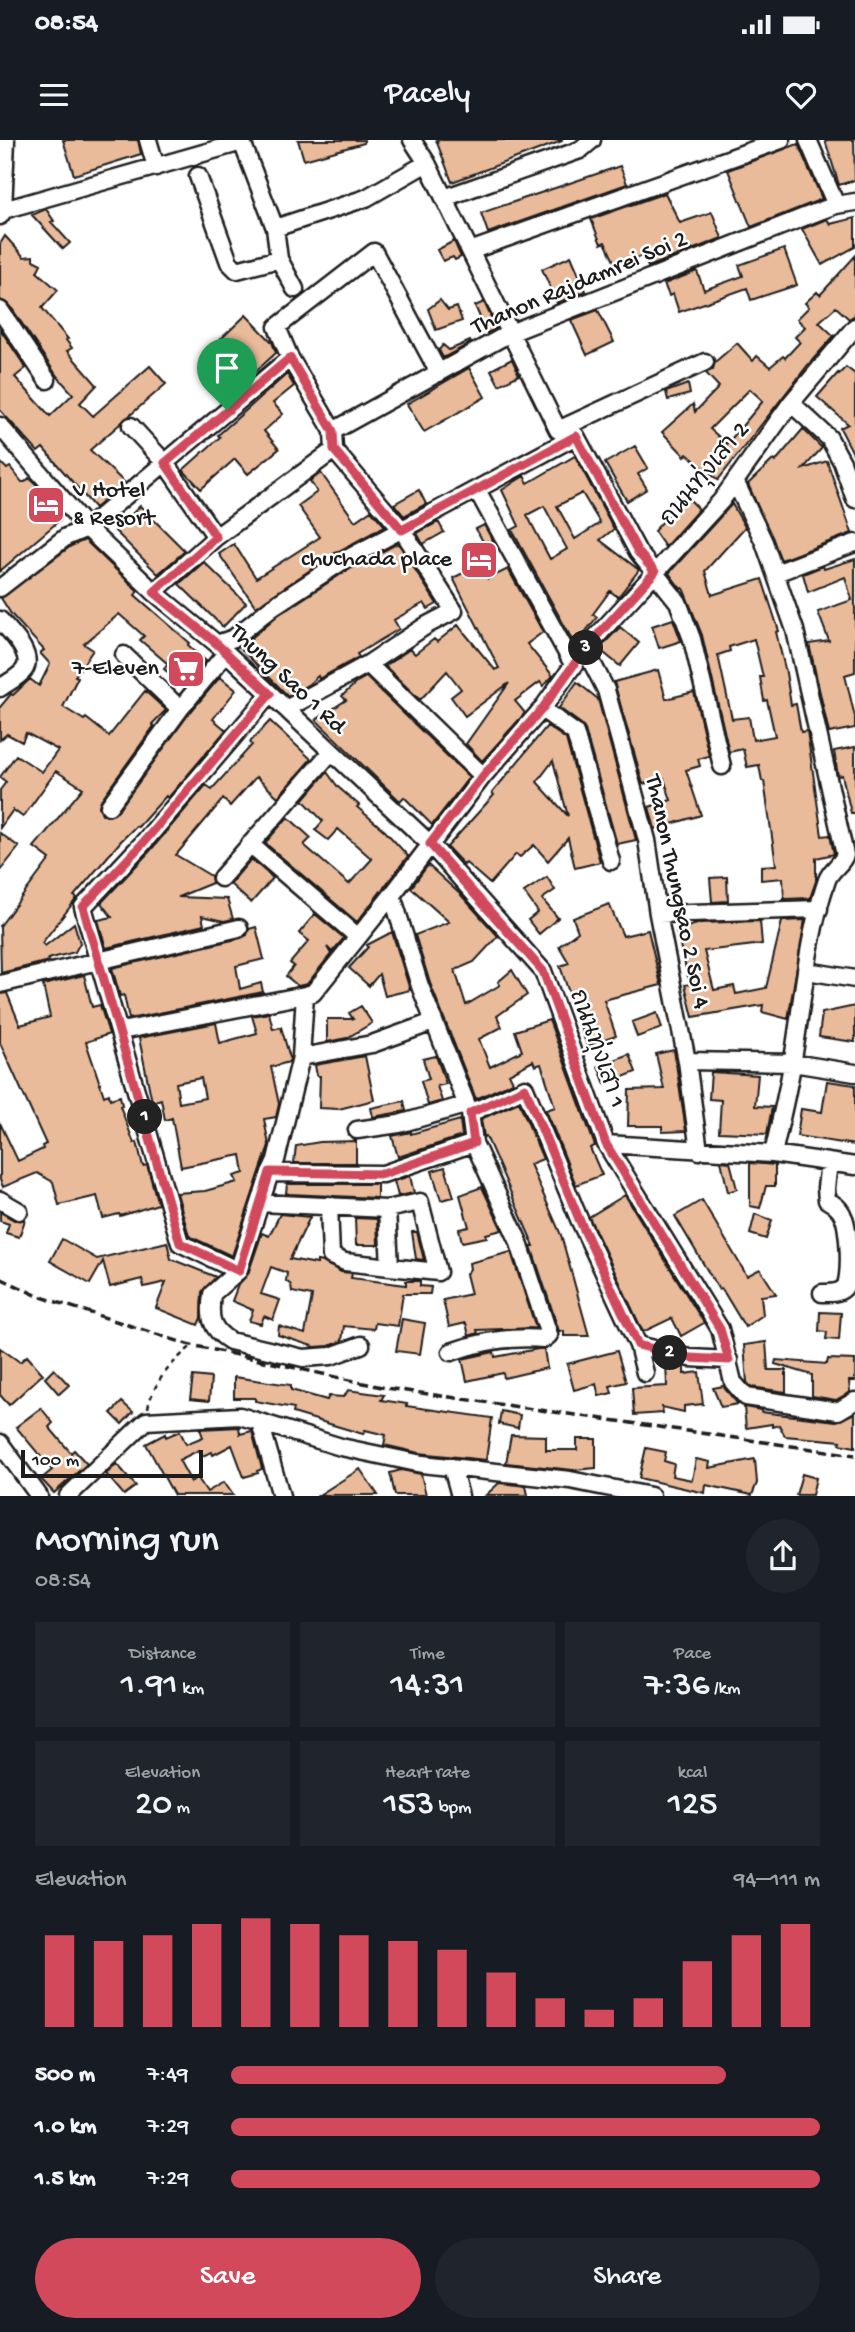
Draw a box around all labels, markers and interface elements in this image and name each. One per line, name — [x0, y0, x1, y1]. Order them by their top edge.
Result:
text: 08:54 — [35, 9, 98, 40]
icon: menu — [35, 76, 73, 114]
text: Pacely — [385, 76, 470, 114]
icon: heart — [782, 76, 820, 114]
street label: Thanon Rajdamrei Soi 2 — [466, 225, 693, 343]
pin — [197, 338, 257, 410]
icon: arrive — [208, 349, 246, 387]
street label: ถนนทุ่งเสา 2 — [652, 414, 757, 533]
place label: V Hotel & Resort — [72, 477, 156, 534]
hotel icon: V Hotel & Resort — [25, 484, 67, 526]
hotel icon: chuchada place — [458, 539, 500, 581]
place label: chuchada place — [301, 546, 453, 575]
street label: Thung Sao 1 Rd — [221, 617, 353, 743]
pin: 3 — [568, 630, 604, 666]
text: 3 — [581, 636, 590, 659]
supermarket icon: 7-Eleven — [165, 648, 207, 690]
place label: 7-Eleven — [71, 655, 160, 684]
street label: Thanon Thungsao 2 Soi 4 — [637, 770, 715, 1012]
street label: ถนนทุ่งเสา 1 — [561, 985, 635, 1112]
pin: 1 — [128, 1100, 162, 1135]
text: 1 — [141, 1105, 148, 1128]
pin: 2 — [652, 1336, 688, 1370]
text: 2 — [665, 1341, 674, 1364]
scale bar — [21, 1447, 203, 1478]
text: 100 m — [32, 1450, 79, 1473]
button: share — [746, 1519, 820, 1593]
text: Morning run — [35, 1520, 219, 1564]
text: 08:54 — [35, 1568, 91, 1595]
text: Distance — [129, 1643, 196, 1666]
text: Time — [410, 1643, 445, 1666]
text: Pace — [674, 1643, 711, 1666]
text: 1.91 — [121, 1666, 178, 1707]
text: 14:31 — [391, 1666, 464, 1707]
text: 7:36 — [644, 1666, 710, 1707]
text: km — [178, 1678, 204, 1701]
text: /km — [710, 1678, 741, 1701]
text: Elevation — [125, 1762, 200, 1785]
text: Heart rate — [385, 1762, 470, 1785]
text: kcal — [678, 1762, 707, 1785]
text: 20 — [135, 1785, 172, 1826]
text: 153 — [383, 1785, 434, 1826]
text: 125 — [668, 1785, 717, 1826]
text: m — [172, 1797, 190, 1820]
text: bpm — [434, 1797, 472, 1820]
text: Elevation — [35, 1867, 126, 1894]
text: 94–111 m — [734, 1867, 820, 1894]
text: 500 m — [35, 2062, 95, 2089]
text: 7:49 — [147, 2062, 189, 2089]
text: 1.0 km — [35, 2114, 97, 2141]
text: 7:29 — [147, 2114, 189, 2141]
text: 1.5 km — [35, 2166, 96, 2193]
text: 7:29 — [147, 2166, 189, 2193]
button: Save — [35, 2238, 421, 2318]
button: Share — [435, 2238, 820, 2318]

